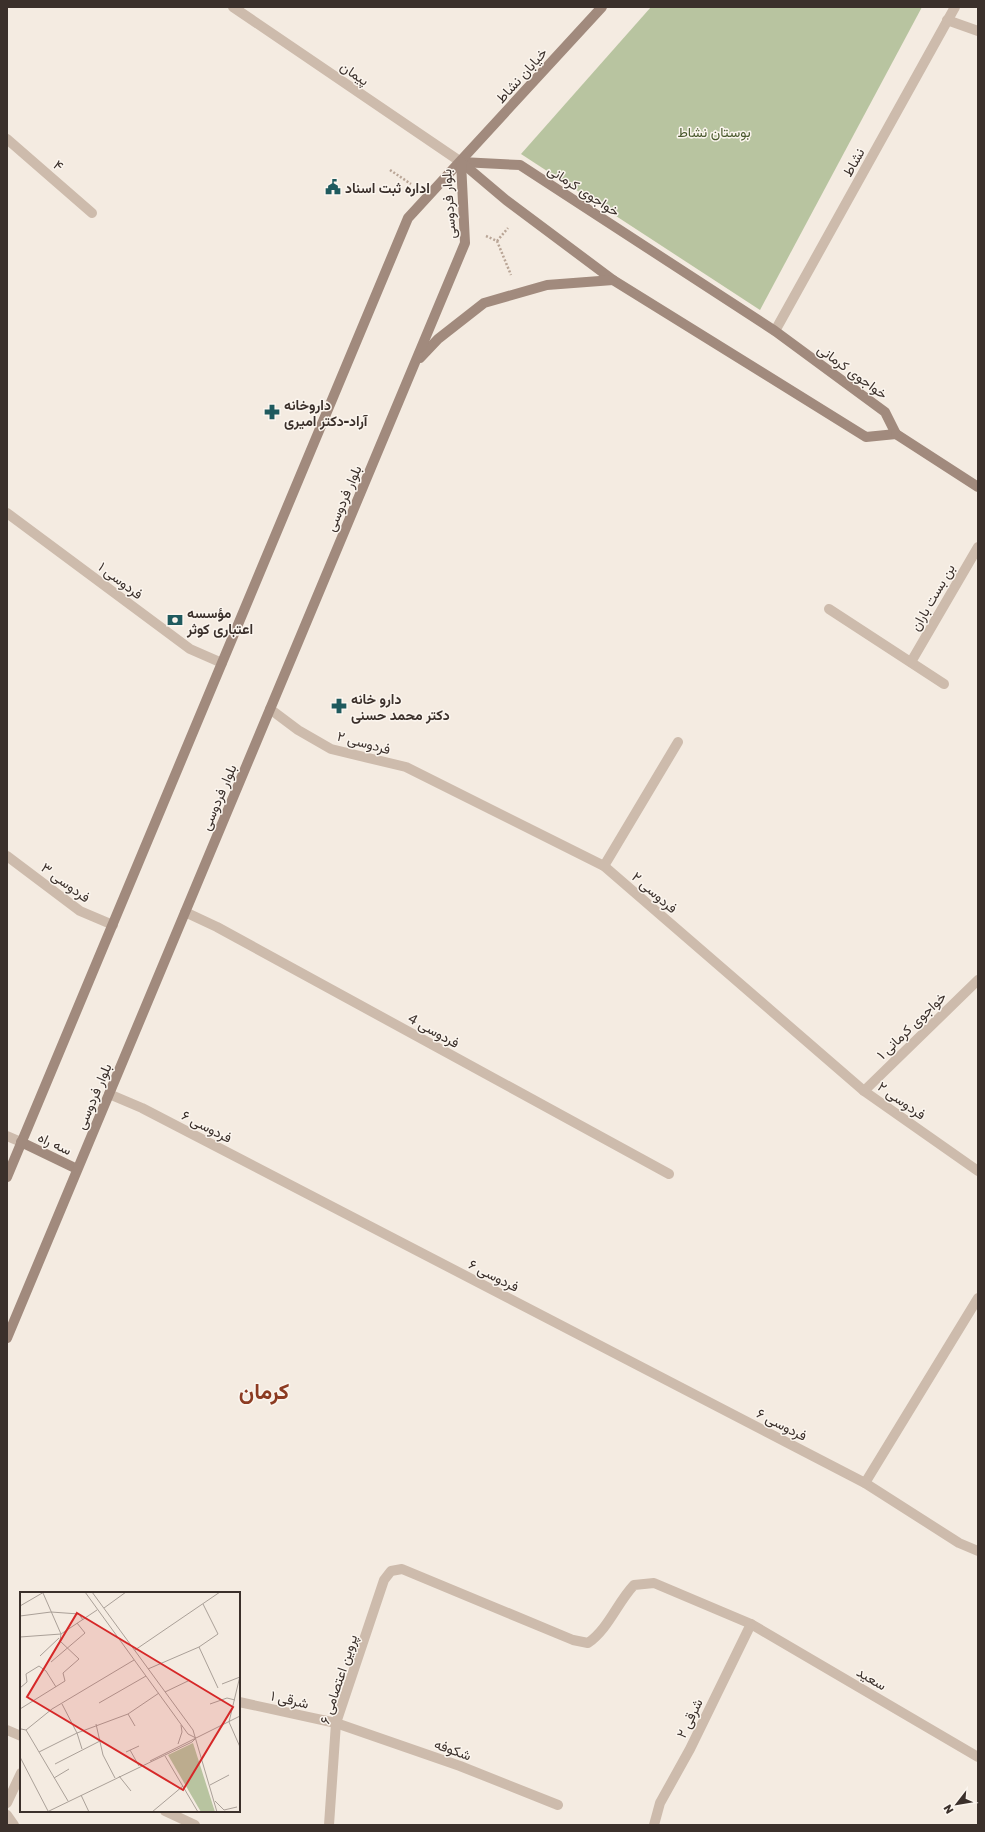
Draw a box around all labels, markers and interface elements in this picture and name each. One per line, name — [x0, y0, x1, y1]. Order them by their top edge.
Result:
street label: خیابان نشاط — [492, 44, 551, 107]
street label: پیمان — [336, 57, 373, 90]
park label: بوستان نشاط — [677, 123, 751, 141]
street label: نشاط — [838, 145, 868, 179]
street label: ۴ — [50, 156, 68, 174]
street label: خواجوی کرمانی — [544, 160, 623, 220]
street label: بلوار فردوسی — [437, 168, 460, 240]
public building icon: اداره ثبت اسناد — [324, 178, 342, 196]
place label: اداره ثبت اسناد — [345, 179, 430, 197]
street label: خواجوی کرمانی — [814, 340, 891, 403]
place label: داروخانه آراد-دکتر امیری — [284, 396, 369, 430]
pharmacy icon: داروخانه آراد-دکتر امیری — [263, 403, 281, 421]
street label: بلوار فردوسی — [321, 462, 365, 534]
street label: فردوسی ۱ — [95, 558, 147, 603]
street label: بن بست باران — [906, 560, 959, 634]
place label: مؤسسه اعتباری کوثر — [186, 604, 253, 638]
bank icon: مؤسسه اعتباری کوثر — [166, 611, 184, 629]
place label: دارو خانه دکتر محمد حسنی — [351, 690, 450, 724]
pharmacy icon: دارو خانه دکتر محمد حسنی — [330, 697, 348, 715]
street label: فردوسی ۲ — [335, 727, 393, 758]
street label: بلوار فردوسی — [196, 761, 240, 833]
street label: فردوسی ۳ — [38, 859, 94, 906]
street label: فردوسی ۲ — [628, 868, 681, 917]
street label: خواجوی کرمانی ۱ — [873, 988, 950, 1063]
street label: فردوسی 4 — [405, 1009, 463, 1052]
street label: بلوار فردوسی — [71, 1060, 115, 1132]
street label: فردوسی ۲ — [874, 1077, 929, 1123]
street label: فردوسی ۶ — [179, 1106, 235, 1147]
street label: سه راه — [35, 1128, 75, 1159]
street label: فردوسی ۶ — [466, 1255, 522, 1296]
district label: کرمان — [239, 1377, 289, 1405]
street label: فردوسی ۶ — [754, 1404, 810, 1445]
inset map — [20, 1592, 240, 1812]
street label: پروین اعتصامی ۶ — [316, 1632, 362, 1727]
street label: سعید — [854, 1663, 890, 1693]
street label: شرقی ۱ — [269, 1686, 311, 1713]
street label: شرقی ۲ — [672, 1695, 707, 1741]
street label: شکوفه — [432, 1735, 474, 1764]
north arrow — [937, 1784, 977, 1824]
text: N — [940, 1802, 956, 1816]

